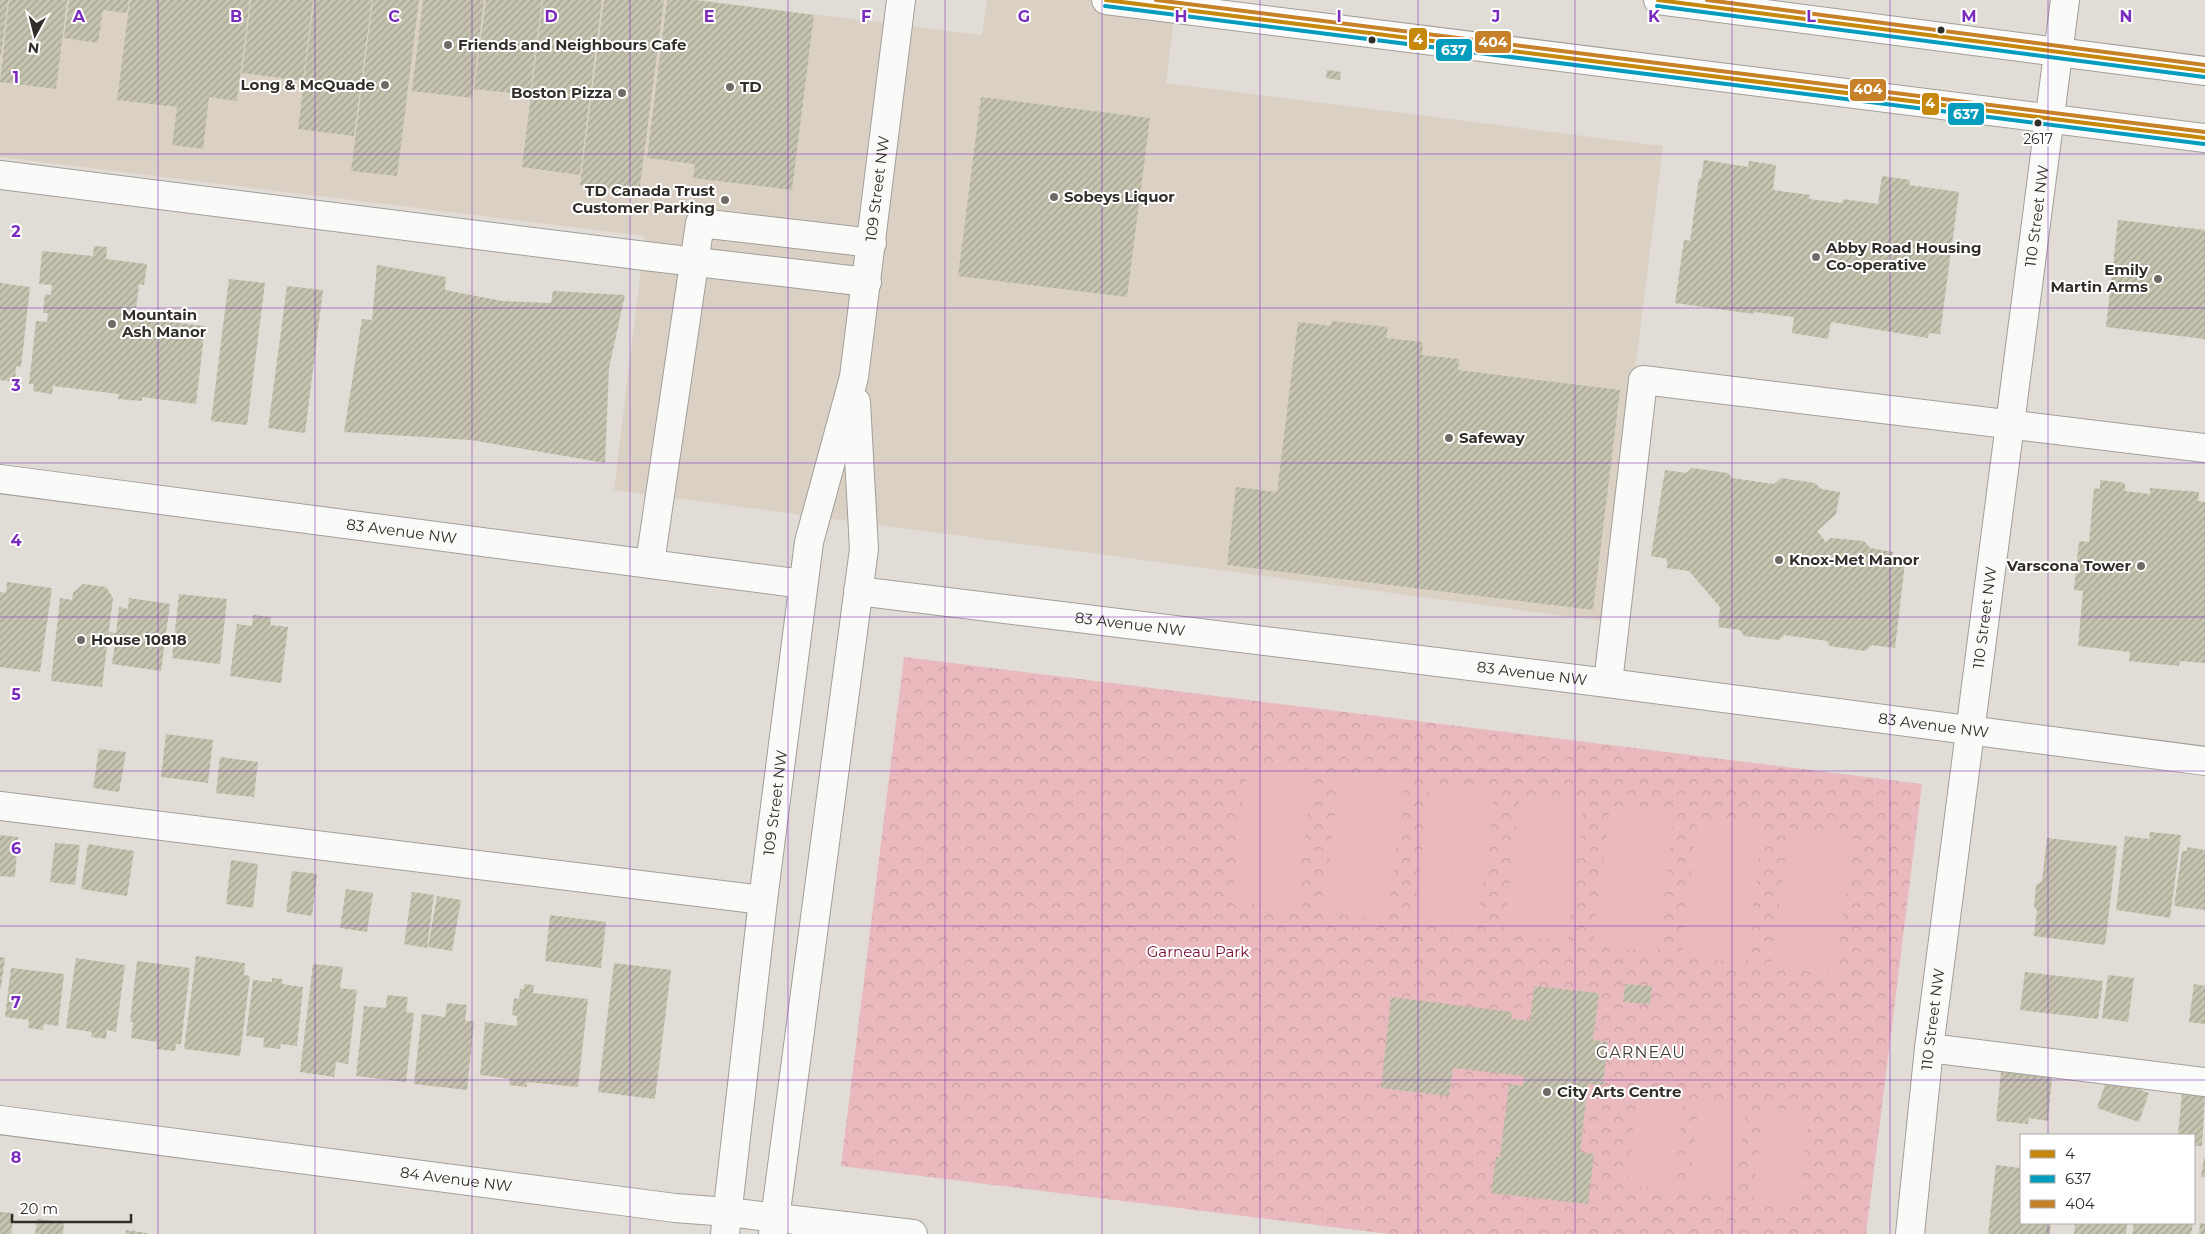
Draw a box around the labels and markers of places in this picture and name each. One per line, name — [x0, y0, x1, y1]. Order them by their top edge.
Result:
unlabelled marker — [1936, 25, 1946, 35]
place label: Friends and Neighbours Cafe — [458, 35, 687, 54]
unlabelled marker — [1367, 35, 1377, 45]
marker: Friends and Neighbours Cafe — [442, 39, 454, 51]
place label: Long & McQuade — [241, 75, 375, 94]
place label: TD — [740, 77, 762, 96]
marker: Long & McQuade — [379, 79, 391, 91]
marker: TD — [724, 81, 736, 93]
place label: Boston Pizza — [511, 83, 612, 102]
marker: Boston Pizza — [616, 87, 628, 99]
marker: 2617 — [2033, 118, 2043, 128]
place label: 2617 — [2023, 130, 2053, 148]
place label: TD Canada Trust Customer Parking — [572, 181, 715, 217]
place label: Sobeys Liquor — [1064, 187, 1175, 206]
marker: Sobeys Liquor — [1048, 191, 1060, 203]
marker: TD Canada Trust Customer Parking — [719, 194, 731, 206]
place label: Abby Road Housing Co-operative — [1825, 238, 1982, 274]
marker: Abby Road Housing Co-operative — [1810, 251, 1822, 263]
place label: Emily Martin Arms — [2050, 260, 2149, 296]
marker: Emily Martin Arms — [2152, 273, 2164, 285]
place label: Mountain Ash Manor — [121, 305, 207, 341]
marker: Mountain Ash Manor — [106, 318, 118, 330]
place label: Safeway — [1459, 428, 1526, 447]
marker: Safeway — [1443, 432, 1455, 444]
place label: Knox-Met Manor — [1789, 550, 1920, 569]
marker: Knox-Met Manor — [1773, 554, 1785, 566]
place label: Varscona Tower — [2006, 556, 2132, 575]
marker: Varscona Tower — [2135, 560, 2147, 572]
place label: House 10818 — [91, 630, 187, 649]
marker: House 10818 — [75, 634, 87, 646]
place label: City Arts Centre — [1557, 1082, 1681, 1101]
marker: City Arts Centre — [1541, 1086, 1553, 1098]

